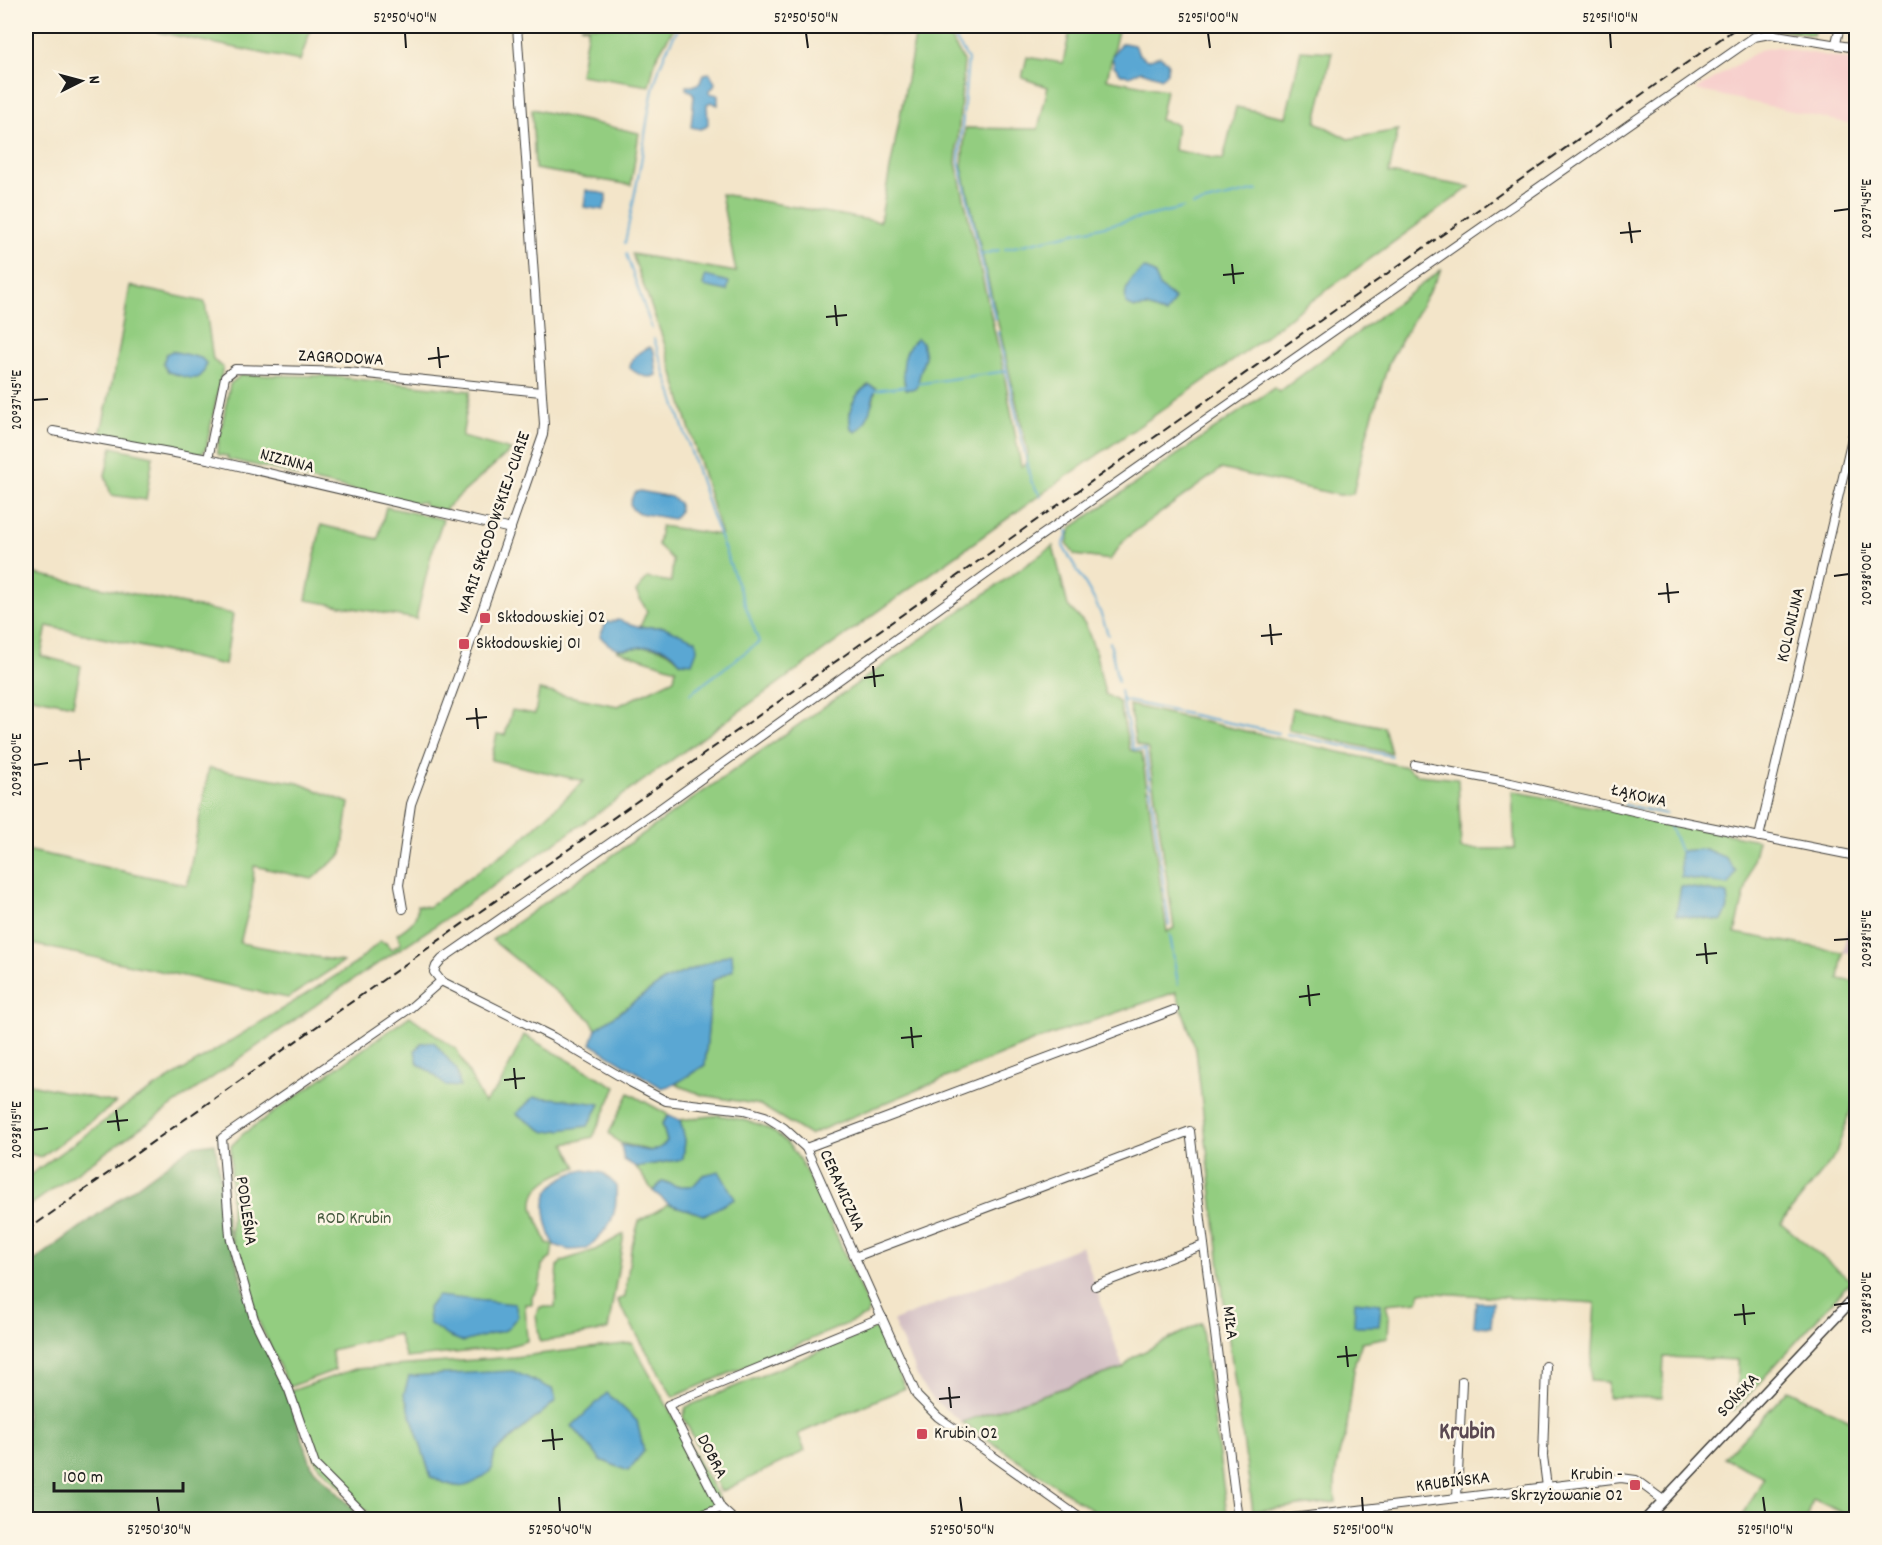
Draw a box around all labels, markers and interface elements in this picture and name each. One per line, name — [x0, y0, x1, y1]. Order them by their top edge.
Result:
text: 52°50'40"N — [373, 8, 437, 30]
text: 52°50'50"N — [774, 8, 838, 30]
text: 52°51'00"N — [1178, 8, 1238, 30]
text: 52°51'10"N — [1582, 8, 1638, 30]
north arrow — [51, 51, 111, 111]
text: N — [82, 75, 105, 85]
text: 20°37'45"E — [1857, 179, 1879, 239]
street label: ZAGRODOWA — [298, 344, 385, 374]
text: 20°37'45"E — [7, 370, 29, 430]
street label: MARII SKŁODOWSKIEJ-CURIE — [452, 428, 538, 618]
street label: NIZINNA — [257, 443, 317, 481]
text: 20°38'00"E — [1857, 542, 1879, 606]
street label: KOLONIJNA — [1771, 585, 1813, 665]
place label: Skłodowskiej 02 — [497, 606, 606, 631]
marker: Skłodowskiej 02 — [478, 611, 492, 625]
place label: Skłodowskiej 01 — [476, 632, 581, 657]
marker: Skłodowskiej 01 — [457, 637, 471, 651]
text: 20°38'00"E — [7, 733, 29, 797]
street label: ŁĄKOWA — [1608, 778, 1669, 816]
text: 20°38'15"E — [1857, 910, 1879, 968]
text: 20°38'15"E — [7, 1101, 29, 1159]
street label: CERAMICZNA — [812, 1146, 870, 1236]
street label: PODLEŚNA — [228, 1175, 262, 1247]
park label: ROD Krubin — [317, 1207, 391, 1232]
text: 20°38'30"E — [1857, 1272, 1879, 1334]
street label: MIŁA — [1215, 1305, 1243, 1341]
street label: SOŃSKA — [1712, 1368, 1766, 1424]
district label: Krubin — [1439, 1416, 1495, 1450]
place label: Krubin 02 — [934, 1422, 998, 1447]
marker: Krubin 02 — [915, 1427, 929, 1441]
street label: DOBRA — [689, 1430, 733, 1484]
scale bar — [54, 1455, 183, 1493]
place label: Krubin - Skrzyżowanie 02 — [1511, 1463, 1623, 1509]
text: 100 m — [63, 1466, 103, 1491]
street label: KRUBIŃSKA — [1415, 1466, 1492, 1500]
marker: Krubin - Skrzyżowanie 02 — [1628, 1478, 1642, 1492]
text: 52°50'30"N — [127, 1520, 191, 1542]
text: 52°50'40"N — [528, 1520, 592, 1542]
text: 52°50'50"N — [930, 1520, 994, 1542]
text: 52°51'00"N — [1333, 1520, 1393, 1542]
text: 52°51'10"N — [1737, 1520, 1793, 1542]

